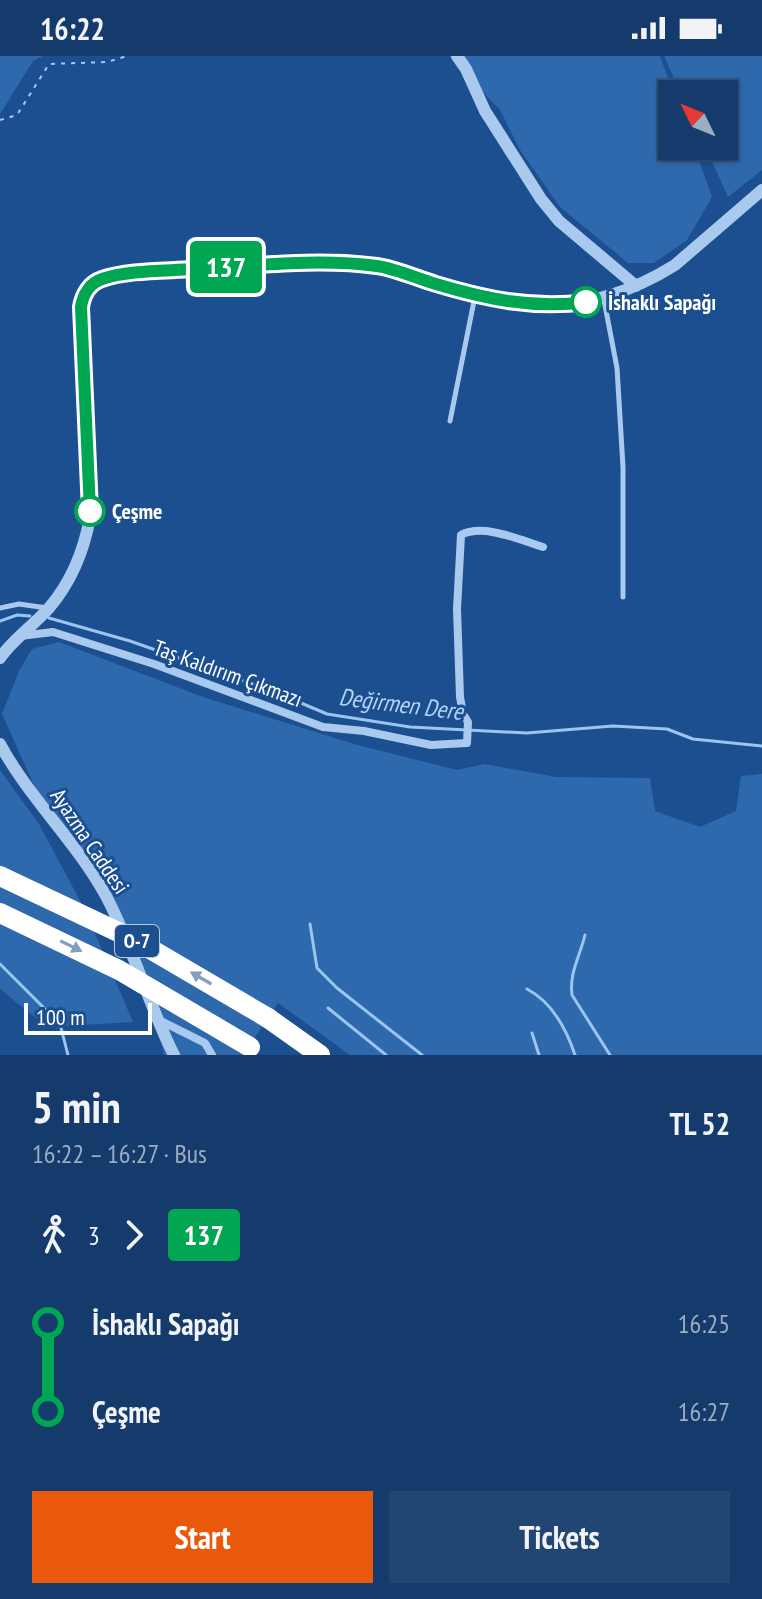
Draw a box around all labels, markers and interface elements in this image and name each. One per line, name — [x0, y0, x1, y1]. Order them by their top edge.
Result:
text: 16:22 — [40, 9, 105, 48]
north arrow — [658, 80, 738, 160]
map controls — [658, 80, 738, 160]
line badge: 137 — [180, 241, 272, 293]
text: 137 — [206, 248, 246, 285]
marker: İshaklı Sapağı — [571, 287, 601, 317]
place label: İshaklı Sapağı — [608, 288, 716, 316]
marker: Çeşme — [75, 496, 105, 526]
place label: Çeşme — [112, 497, 163, 525]
street label: Taş Kaldırım Çıkmazı — [150, 633, 306, 713]
water label: Değirmen Dere — [337, 681, 467, 727]
street label: Ayazma Caddesi — [44, 783, 136, 899]
road number: O-7 — [115, 925, 159, 957]
one-way arrow — [59, 939, 82, 953]
one-way arrow — [190, 971, 212, 985]
scale bar — [24, 999, 152, 1035]
text: 100 m — [36, 1003, 85, 1031]
text: 5 min — [32, 1078, 121, 1135]
text: TL 52 — [670, 1104, 730, 1143]
text: 16:22 – 16:27 · Bus — [32, 1137, 207, 1170]
icon: walk — [32, 1213, 76, 1257]
icon: forward — [112, 1213, 156, 1257]
text: 137 — [184, 1216, 224, 1253]
text: 3 — [88, 1219, 100, 1252]
text: İshaklı Sapağı — [92, 1304, 239, 1343]
text: 16:25 — [678, 1307, 730, 1340]
text: Çeşme — [92, 1392, 161, 1431]
text: 16:27 — [678, 1395, 730, 1428]
button: Start — [32, 1491, 373, 1583]
button: Tickets — [389, 1491, 730, 1583]

